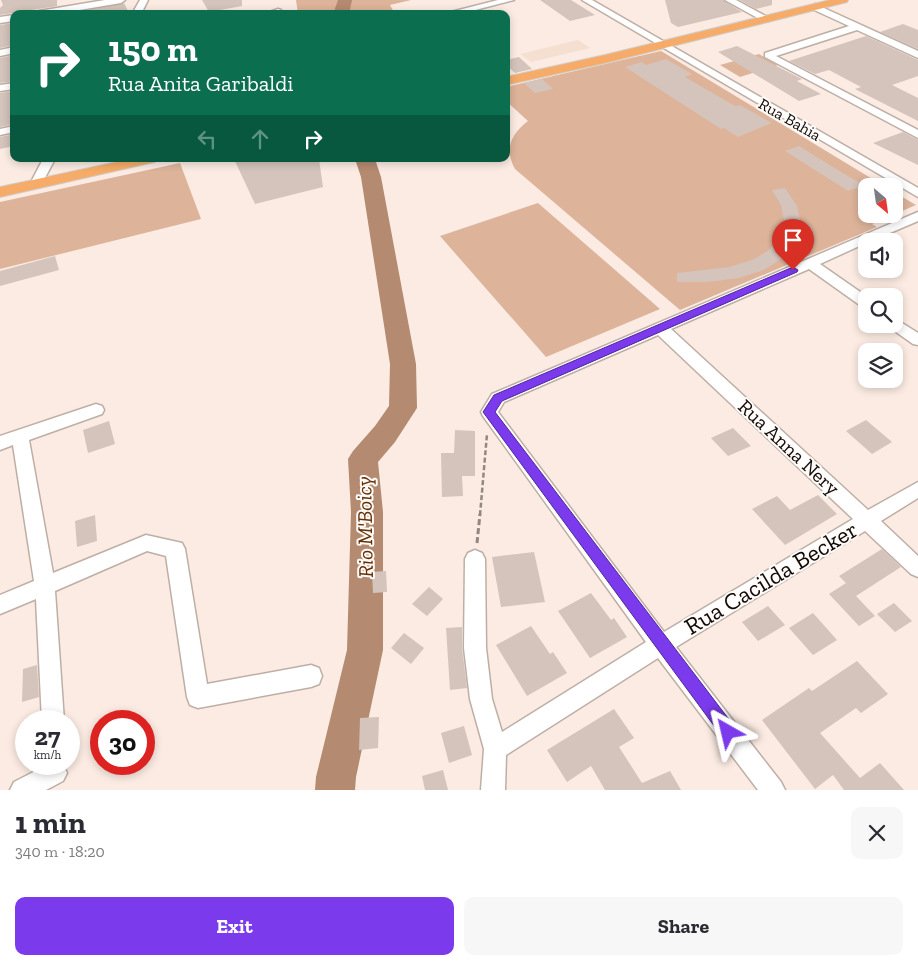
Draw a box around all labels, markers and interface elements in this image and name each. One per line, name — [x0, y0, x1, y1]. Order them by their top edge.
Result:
text: 150 m — [108, 28, 198, 70]
icon: right — [25, 30, 90, 95]
text: Rua Anita Garibaldi — [108, 70, 293, 97]
street label: Rua Bahia — [755, 94, 825, 145]
icon: left — [193, 125, 221, 153]
icon: ahead — [246, 125, 274, 153]
icon: right — [299, 125, 327, 153]
north arrow — [858, 178, 902, 222]
map controls — [858, 178, 903, 388]
pin — [772, 219, 814, 270]
icon: arrive — [779, 226, 807, 254]
button: sound — [858, 233, 903, 278]
button: search — [858, 288, 903, 333]
button: layers — [858, 343, 903, 388]
street label: Rua Anna Nery — [733, 394, 845, 500]
water label: Rio M'Boicy — [351, 476, 378, 578]
street label: Rua Cacilda Becker — [679, 514, 863, 641]
position arrow — [701, 705, 753, 757]
speed limit sign: 30 — [90, 710, 155, 775]
text: 27 — [35, 721, 60, 751]
text: km/h — [34, 748, 61, 762]
text: 1 min — [15, 805, 86, 841]
button: close — [851, 807, 903, 859]
text: 340 m · 18:20 — [15, 842, 105, 861]
button: Exit — [15, 897, 454, 955]
button: Share — [464, 897, 903, 955]

